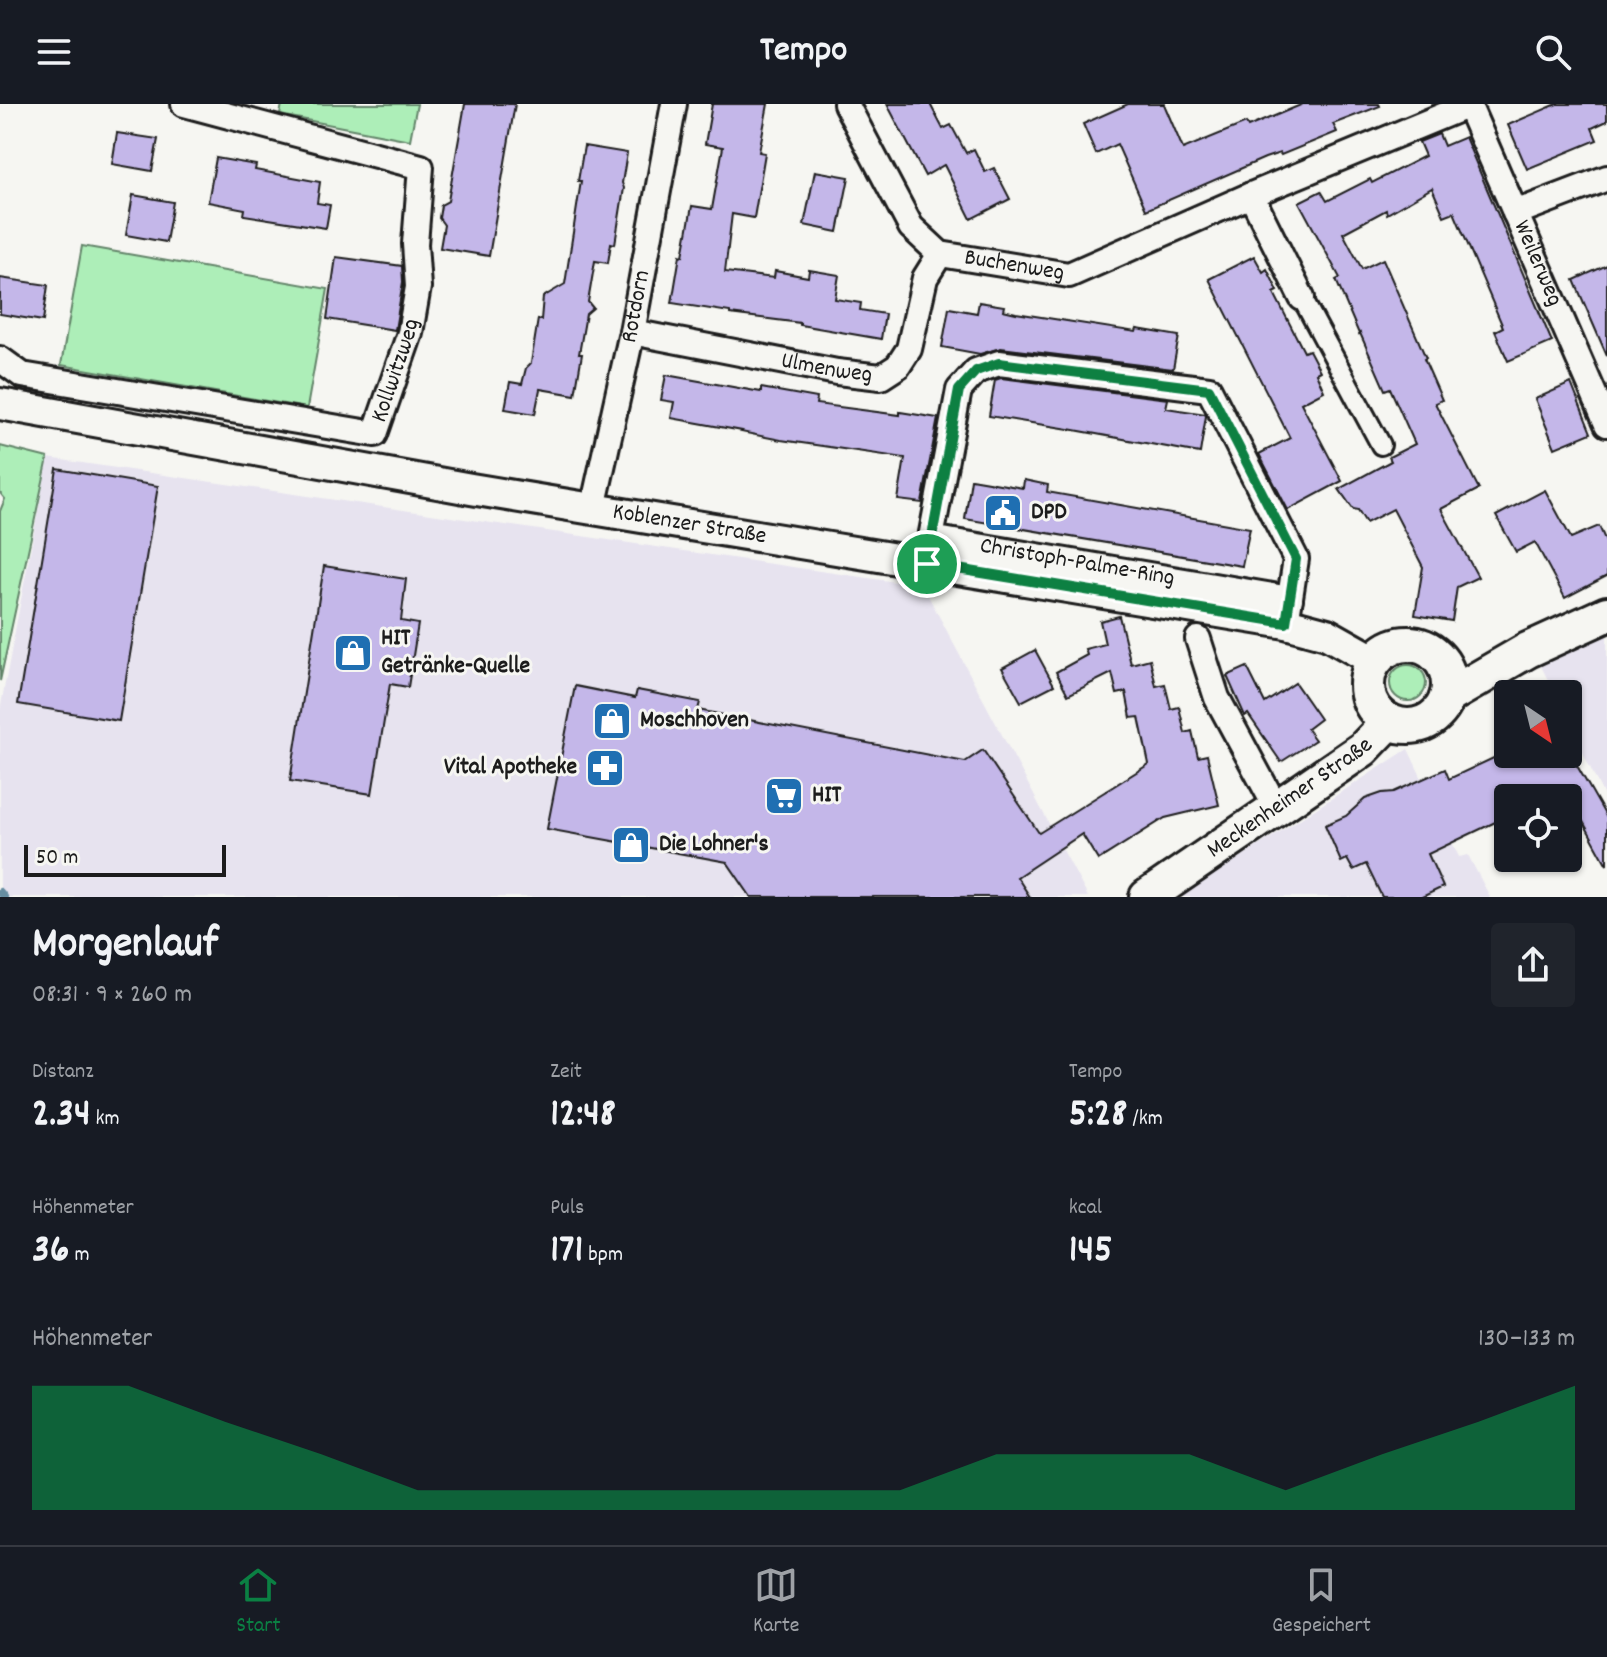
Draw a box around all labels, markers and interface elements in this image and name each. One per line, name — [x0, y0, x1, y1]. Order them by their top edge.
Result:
text: Tempo — [760, 26, 847, 78]
icon: menu — [32, 30, 76, 74]
icon: search — [1531, 30, 1575, 74]
street label: Weilerweg — [1504, 215, 1571, 312]
street label: Buchenweg — [962, 241, 1067, 291]
street label: Rotdorn — [613, 268, 660, 346]
street label: Kollwitzweg — [363, 316, 429, 427]
street label: Ulmenweg — [778, 344, 874, 393]
public building icon: DPD — [982, 492, 1024, 534]
street label: Koblenzer Straße — [610, 496, 769, 554]
place label: DPD — [1031, 496, 1067, 530]
pin — [893, 530, 961, 598]
street label: Christoph-Palme-Ring — [977, 530, 1177, 596]
icon: arrive — [905, 542, 949, 586]
place label: HIT Getränke-Quelle — [381, 622, 530, 684]
shop icon: HIT Getränke-Quelle — [332, 632, 374, 674]
north arrow — [1494, 680, 1582, 768]
map controls — [1494, 680, 1582, 872]
shop icon: Moschhoven — [591, 700, 633, 742]
place label: Moschhoven — [640, 704, 749, 738]
street label: Meckenheimer Straße — [1201, 730, 1382, 868]
pharmacy icon: Vital Apotheke — [584, 747, 626, 789]
place label: Vital Apotheke — [444, 751, 577, 785]
supermarket icon: HIT — [763, 775, 805, 817]
place label: HIT — [812, 779, 842, 813]
button: locate — [1494, 784, 1582, 872]
shop icon: Die Lohner's — [610, 824, 652, 866]
place label: Die Lohner's — [659, 828, 769, 862]
scale bar — [24, 841, 226, 877]
text: 50 m — [36, 843, 78, 874]
text: Morgenlauf — [32, 915, 218, 978]
button: share — [1491, 923, 1575, 1007]
text: 08:31 · 9 × 260 m — [32, 977, 192, 1014]
text: Distanz — [32, 1057, 94, 1088]
text: Zeit — [550, 1057, 582, 1088]
text: Tempo — [1069, 1057, 1122, 1088]
text: 2.34 — [32, 1088, 90, 1145]
text: 12:48 — [550, 1088, 616, 1145]
text: 5:28 — [1069, 1088, 1127, 1145]
text: km — [90, 1104, 120, 1135]
text: /km — [1127, 1104, 1163, 1135]
text: Höhenmeter — [32, 1193, 134, 1224]
text: Puls — [550, 1193, 584, 1224]
text: kcal — [1069, 1193, 1102, 1224]
text: 36 — [32, 1224, 69, 1281]
text: 171 — [550, 1224, 583, 1281]
text: 145 — [1069, 1224, 1113, 1281]
text: m — [69, 1240, 90, 1271]
text: bpm — [583, 1240, 623, 1271]
text: Höhenmeter — [32, 1321, 152, 1358]
text: 130–133 m — [1478, 1321, 1575, 1358]
tab: Start — [236, 1563, 281, 1642]
tab: Karte — [753, 1563, 800, 1642]
tab: Gespeichert — [1272, 1563, 1371, 1642]

